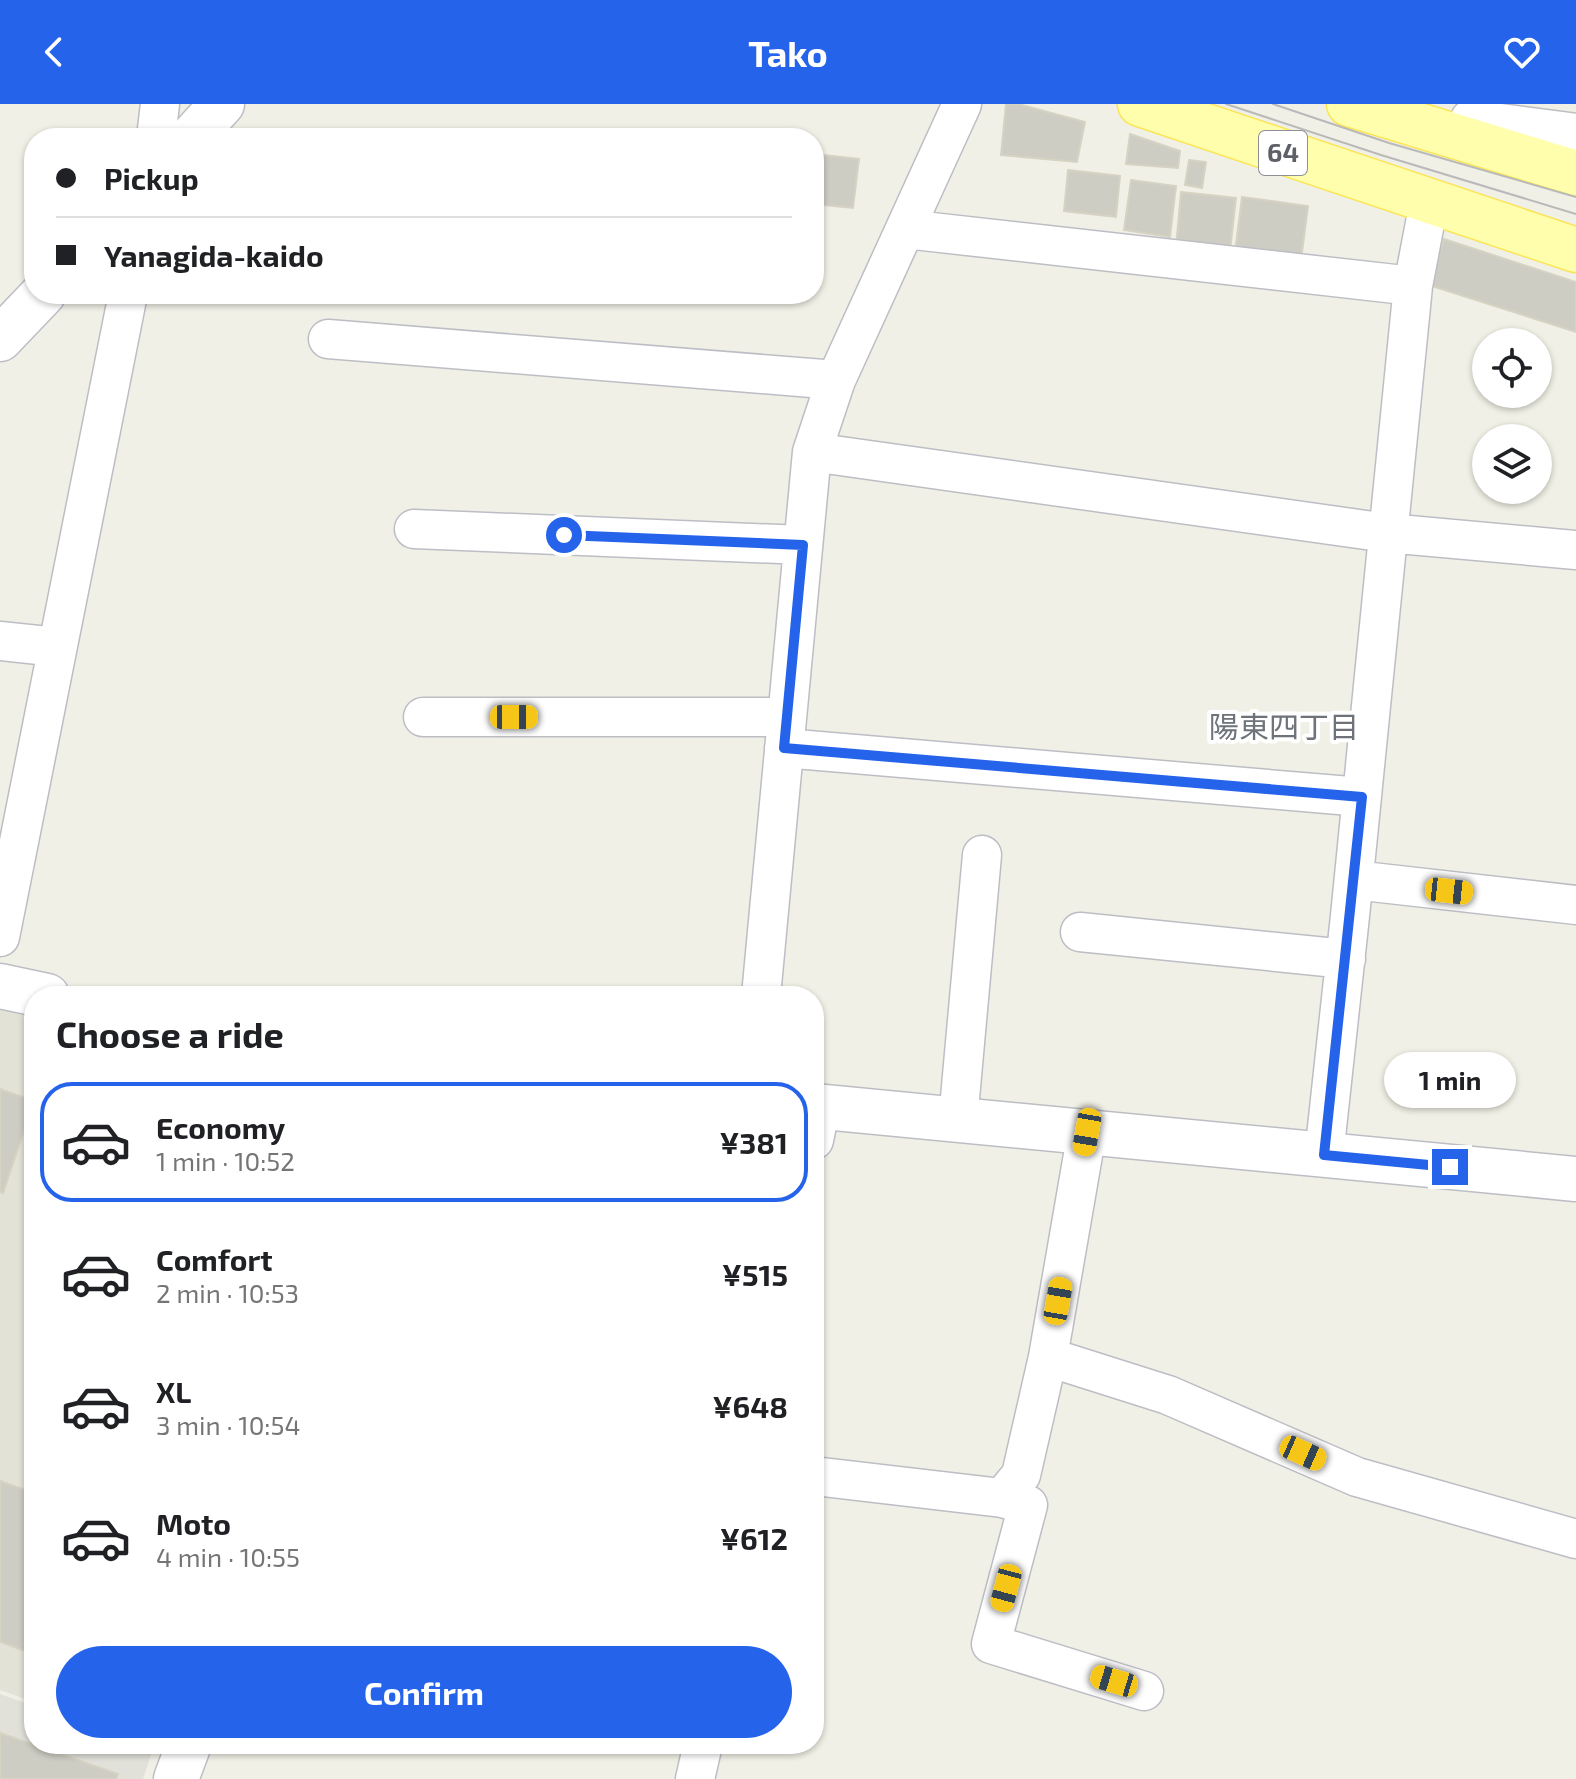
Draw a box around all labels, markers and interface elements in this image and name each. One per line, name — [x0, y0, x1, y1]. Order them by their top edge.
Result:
icon: back — [32, 30, 76, 74]
icon: heart — [1500, 30, 1544, 74]
text: Tako — [748, 31, 828, 74]
road number: 64 — [1259, 131, 1307, 175]
text: Pickup — [104, 160, 199, 196]
text: Yanagida-kaido — [104, 237, 324, 273]
map controls — [1472, 328, 1552, 504]
button: locate — [1472, 328, 1552, 408]
button: layers — [1472, 424, 1552, 504]
route start — [546, 517, 582, 553]
car — [490, 705, 538, 729]
district label: 陽東四丁目 — [1209, 708, 1359, 744]
car — [1424, 877, 1474, 905]
text: Choose a ride — [56, 1012, 284, 1055]
callout: 1 min — [1384, 1051, 1516, 1107]
text: 1 min — [1419, 1064, 1481, 1095]
icon: car — [60, 1106, 132, 1178]
car — [1071, 1106, 1103, 1158]
text: Economy — [156, 1109, 285, 1145]
text: ¥381 — [719, 1124, 788, 1160]
text: 1 min · 10:52 — [156, 1145, 295, 1176]
route end — [1432, 1149, 1468, 1185]
icon: car — [60, 1238, 132, 1310]
text: Comfort — [156, 1241, 273, 1277]
text: ¥515 — [722, 1256, 788, 1292]
car — [1042, 1275, 1074, 1327]
text: 2 min · 10:53 — [156, 1277, 299, 1308]
icon: car — [60, 1370, 132, 1442]
text: XL — [156, 1373, 191, 1409]
text: ¥648 — [713, 1388, 788, 1424]
text: 3 min · 10:54 — [156, 1409, 300, 1440]
car — [1276, 1432, 1330, 1474]
icon: car — [60, 1502, 132, 1574]
text: Moto — [156, 1505, 231, 1541]
text: ¥612 — [720, 1520, 788, 1556]
text: 4 min · 10:55 — [156, 1541, 300, 1572]
car — [988, 1562, 1024, 1614]
button: Confirm — [56, 1646, 792, 1738]
car — [1088, 1663, 1140, 1699]

